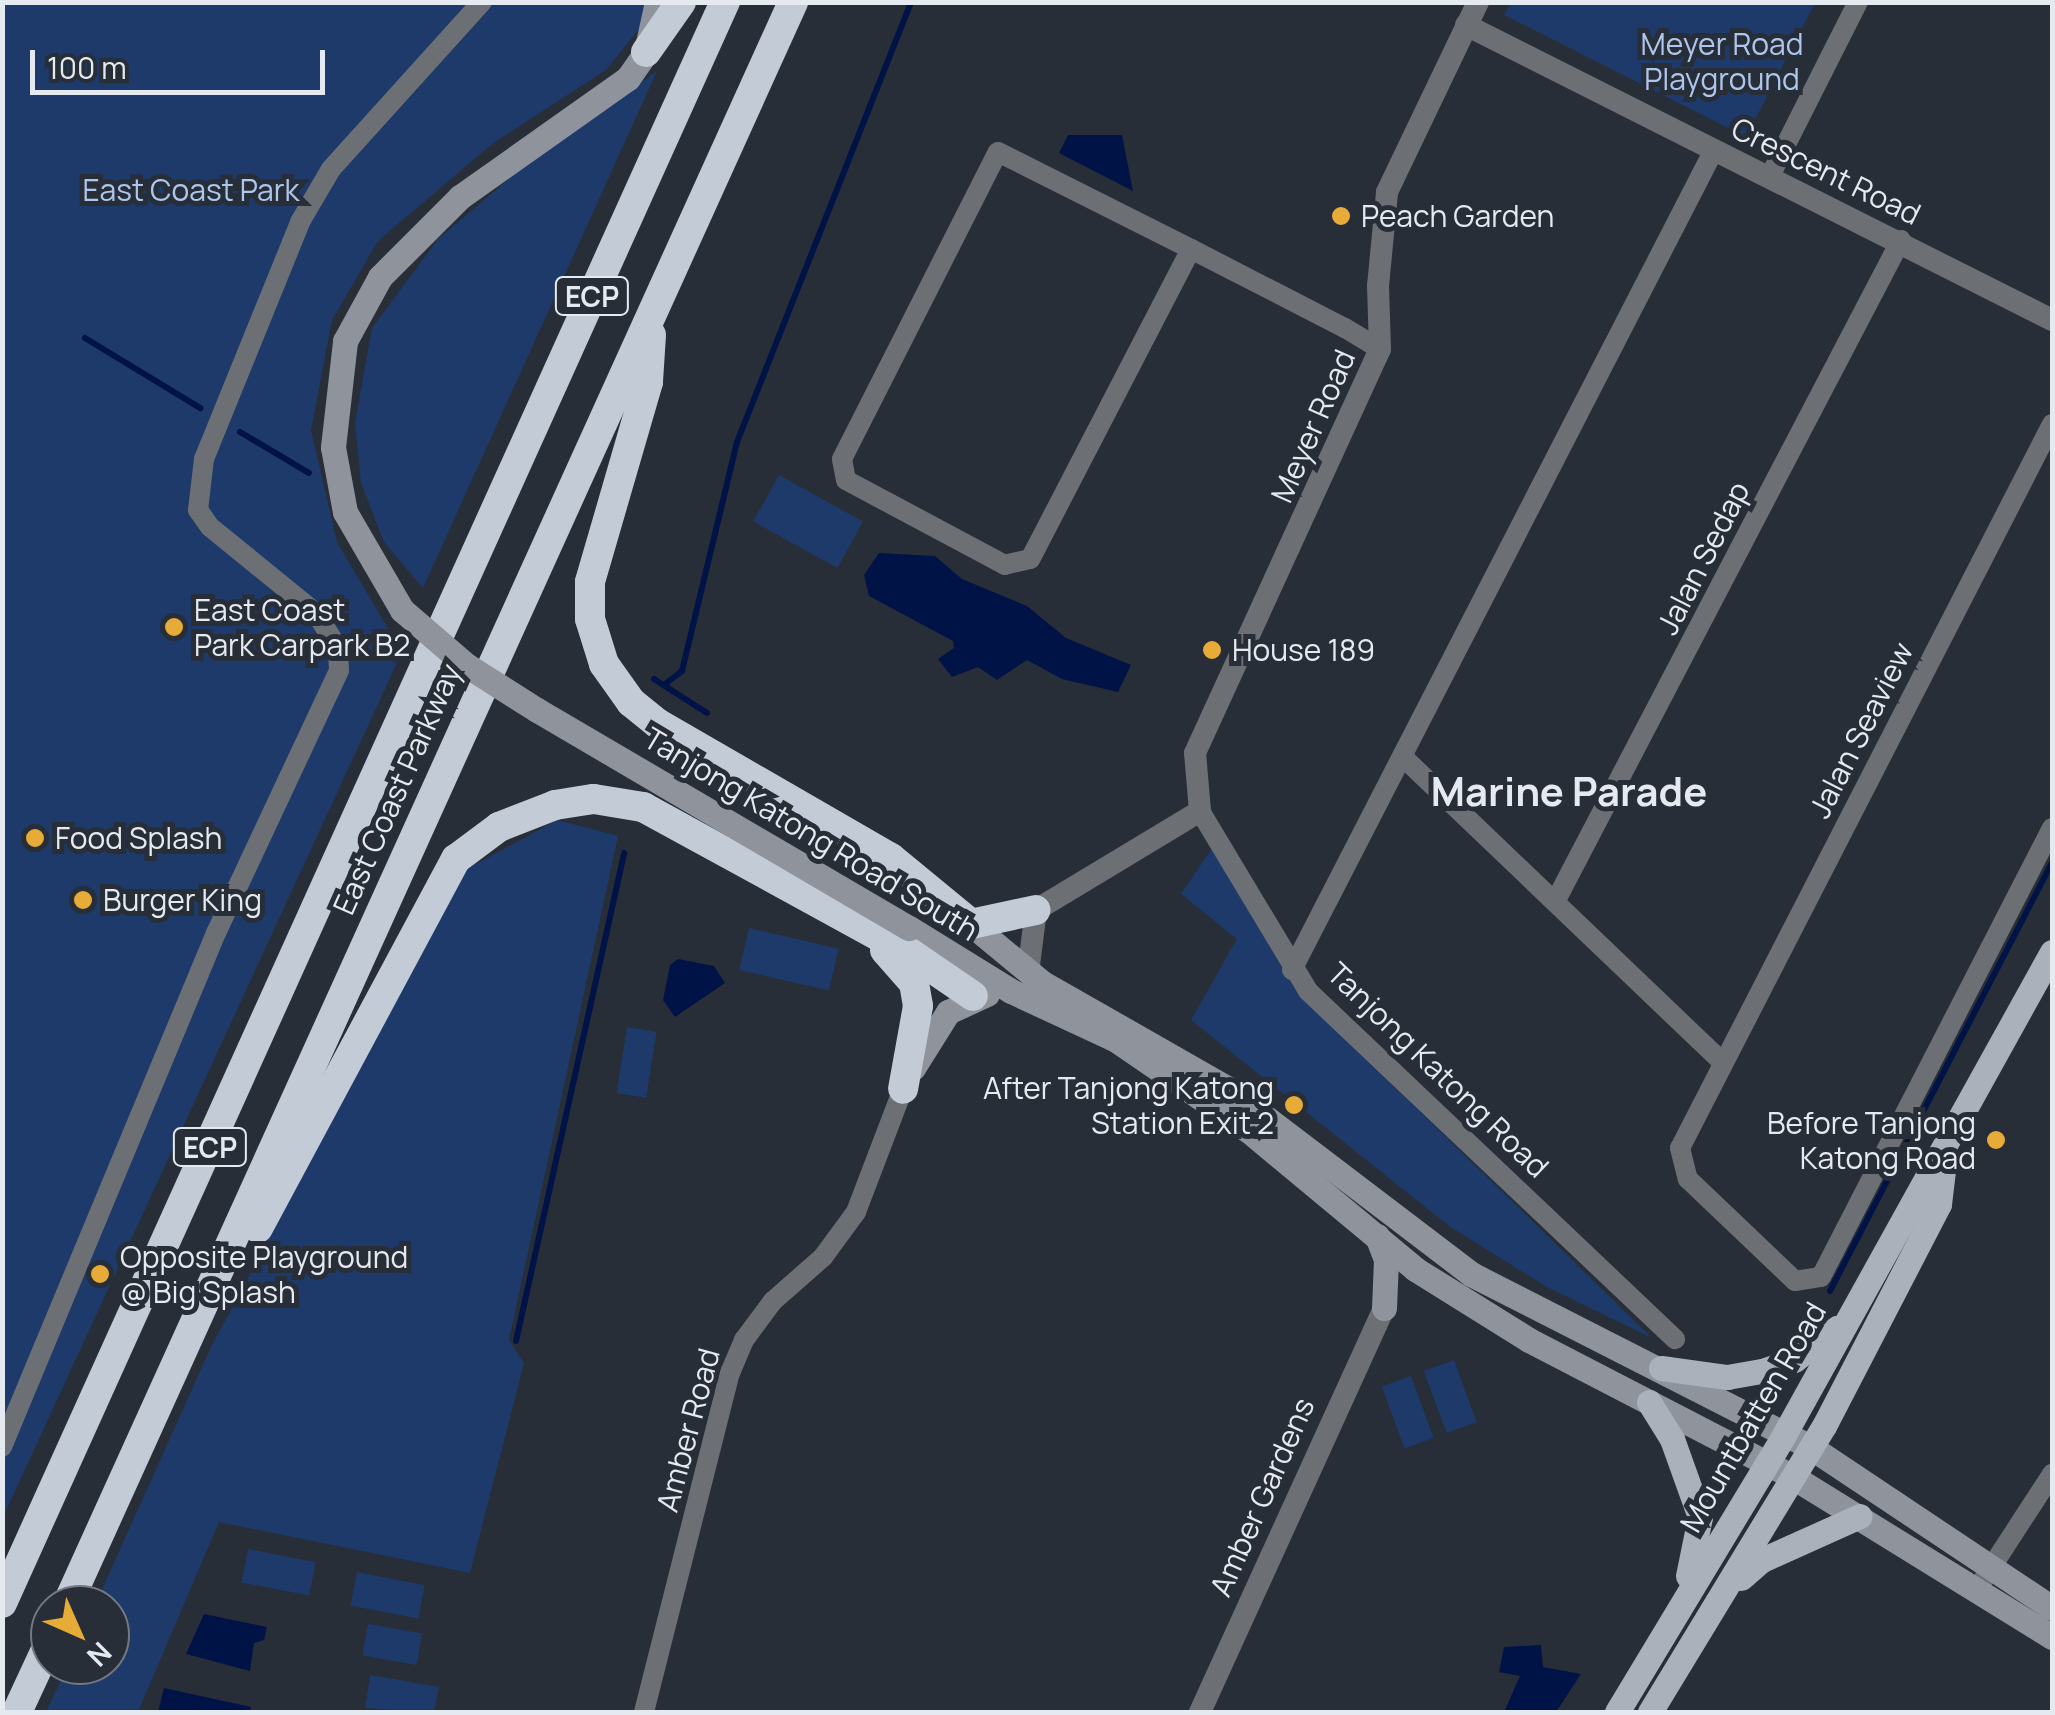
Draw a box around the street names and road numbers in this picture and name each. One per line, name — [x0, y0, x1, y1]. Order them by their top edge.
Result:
street label: Crescent Road — [1726, 110, 1926, 232]
road number: ECP — [554, 273, 630, 319]
street label: Meyer Road — [1263, 344, 1363, 508]
street label: Jalan Sedap — [1649, 476, 1757, 640]
street label: Jalan Seaview — [1801, 636, 1921, 824]
street label: East Coast Parkway — [326, 658, 468, 920]
street label: Tanjong Katong Road South — [637, 720, 985, 948]
street label: Tanjong Katong Road — [1320, 955, 1556, 1185]
road number: ECP — [172, 1124, 248, 1170]
street label: Mountbatten Road — [1673, 1296, 1833, 1538]
street label: Amber Road — [649, 1344, 727, 1516]
street label: Amber Gardens — [1202, 1392, 1322, 1602]

